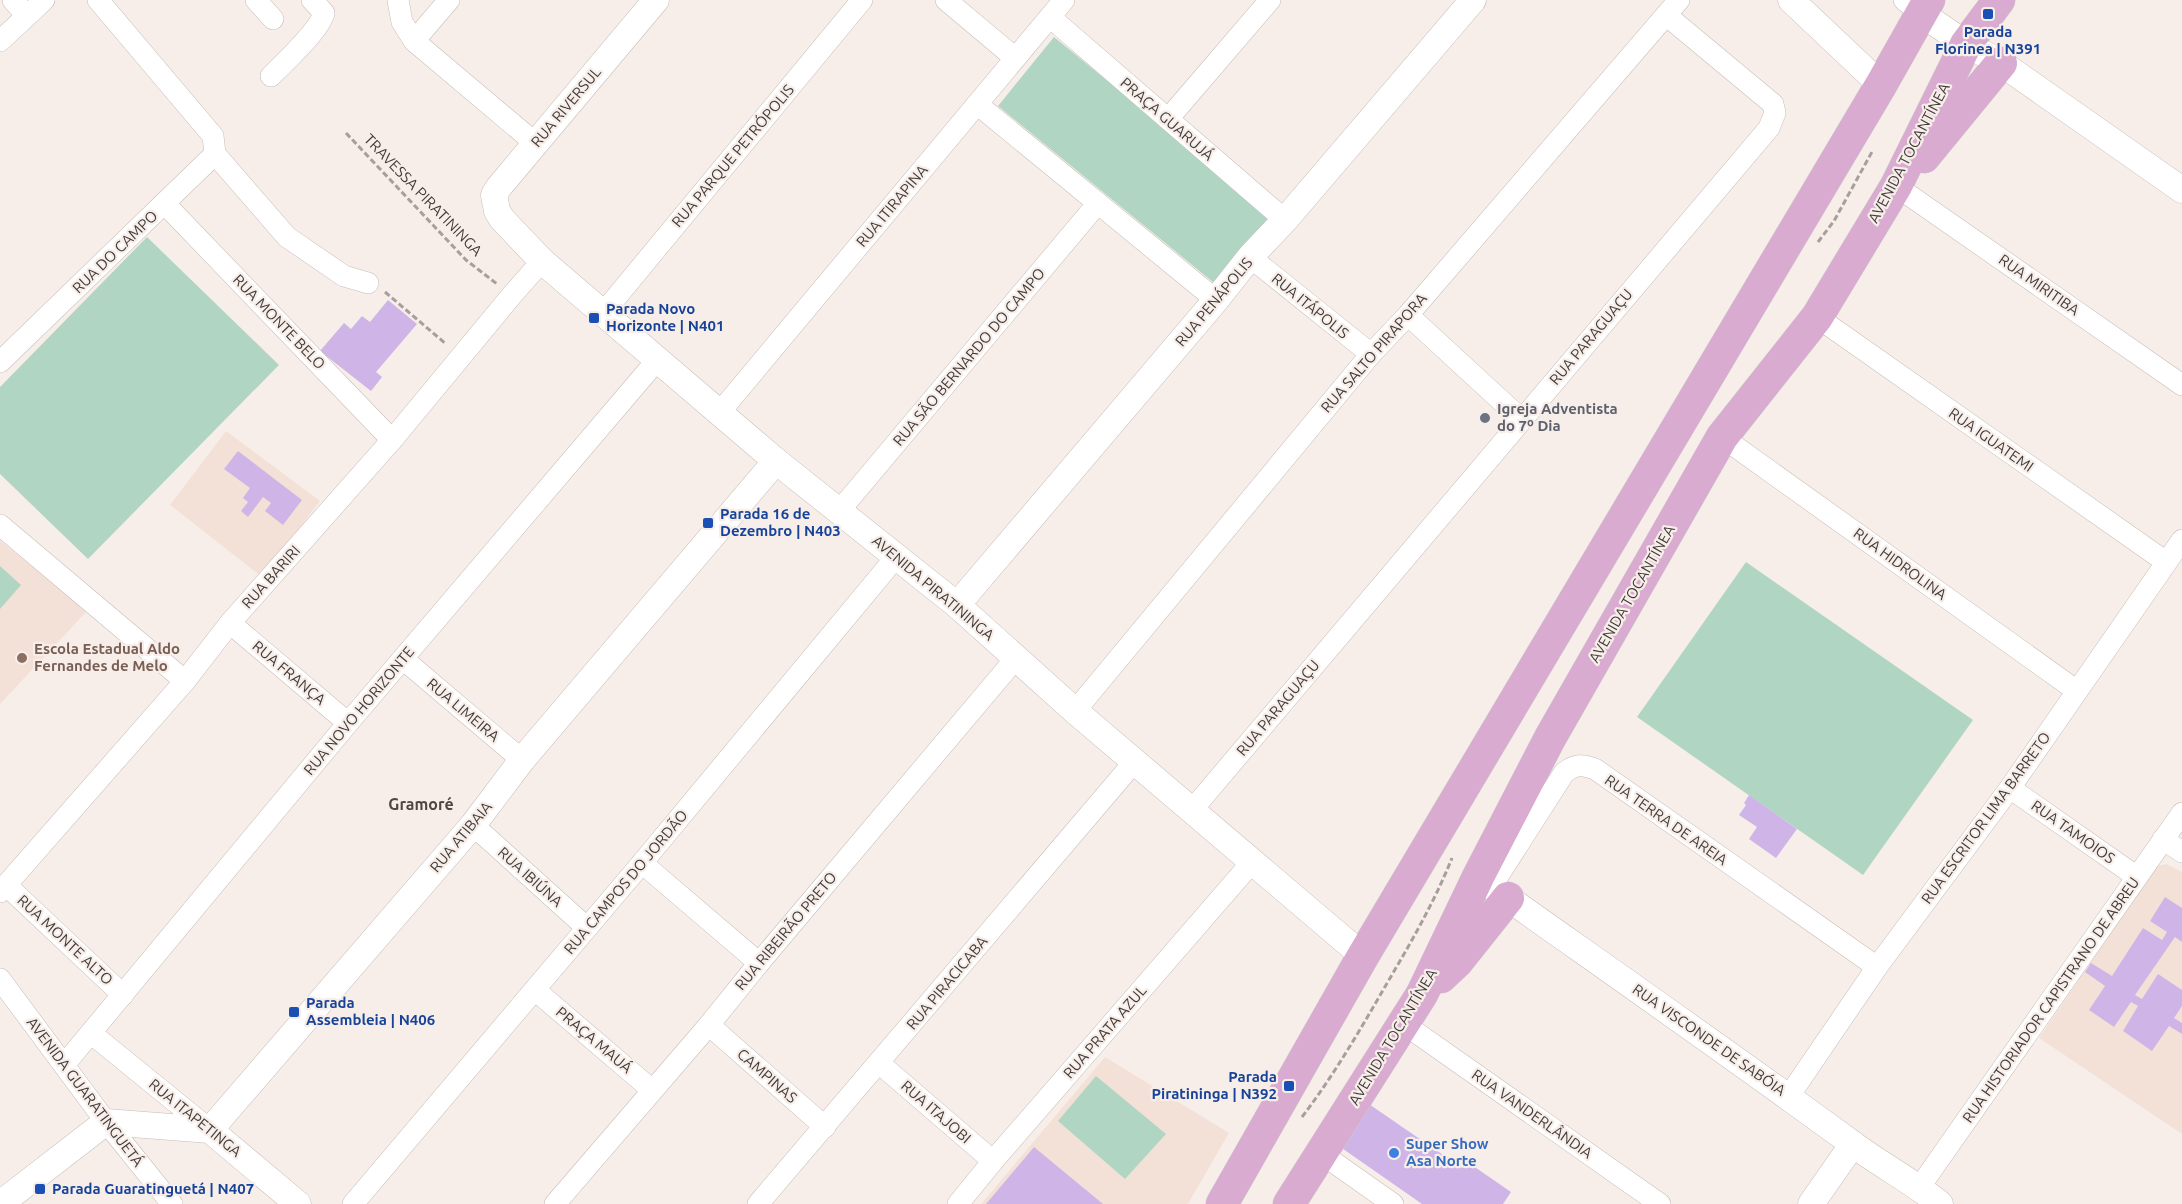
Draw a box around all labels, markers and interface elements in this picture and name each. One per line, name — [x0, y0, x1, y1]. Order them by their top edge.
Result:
marker: Parada Florinea | N391 — [1981, 7, 1995, 21]
place label: Parada Florinea | N391 — [1935, 23, 2041, 57]
street label: RUA RIVERSUL — [527, 63, 604, 150]
street label: PRAÇA GUARUJÁ — [1117, 74, 1217, 164]
street label: AVENIDA TOCANTÍNEA — [1864, 80, 1953, 226]
street label: RUA PARQUE PETRÓPOLIS — [668, 81, 797, 230]
street label: TRAVESSA PIRATININGA — [361, 130, 486, 259]
street label: RUA ITIRAPINA — [852, 161, 931, 250]
street label: RUA DO CAMPO — [69, 207, 161, 296]
street label: RUA MIRITIBA — [1996, 251, 2083, 319]
street label: RUA PENÁPOLIS — [1172, 254, 1256, 349]
street label: RUA SÃO BERNARDO DO CAMPO — [889, 264, 1048, 449]
street label: RUA ITÁPOLIS — [1269, 269, 1352, 342]
street label: RUA MONTE BELO — [230, 271, 329, 373]
street label: RUA PARAGUAÇU — [1546, 285, 1636, 388]
street label: RUA SALTO PIRAPORA — [1317, 289, 1430, 416]
place label: Parada Novo Horizonte | N401 — [606, 300, 724, 334]
marker: Parada Novo Horizonte | N401 — [587, 311, 601, 325]
place label: Igreja Adventista do 7º Dia — [1497, 400, 1618, 434]
street label: RUA IGUATEMI — [1946, 404, 2037, 475]
marker: Igreja Adventista do 7º Dia — [1478, 411, 1492, 425]
place label: Parada 16 de Dezembro | N403 — [720, 505, 841, 539]
marker: Parada 16 de Dezembro | N403 — [701, 516, 715, 530]
street label: AVENIDA TOCANTÍNEA — [1585, 522, 1678, 666]
street label: RUA HIDROLINA — [1851, 524, 1950, 603]
street label: AVENIDA PIRATININGA — [869, 532, 998, 644]
street label: RUA BARIRI — [238, 542, 303, 611]
street label: RUA FRANÇA — [249, 637, 330, 708]
place label: Escola Estadual Aldo Fernandes de Melo — [34, 640, 180, 674]
street label: RUA NOVO HORIZONTE — [300, 643, 417, 778]
marker: Escola Estadual Aldo Fernandes de Melo — [15, 651, 29, 665]
street label: RUA PARAGUAÇU — [1233, 656, 1323, 759]
street label: RUA LIMEIRA — [424, 674, 503, 745]
street label: RUA ESCRITOR LIMA BARRETO — [1918, 729, 2054, 907]
street label: RUA TERRA DE AREIA — [1602, 771, 1731, 868]
district label: Gramoré — [388, 795, 454, 813]
street label: RUA TAMOIOS — [2028, 797, 2118, 867]
street label: RUA ATIBAIA — [426, 798, 495, 875]
street label: RUA CAMPOS DO JORDÃO — [560, 806, 691, 957]
street label: RUA IBIÚNA — [495, 843, 566, 910]
street label: RUA RIBEIRÃO PRETO — [731, 868, 840, 993]
street label: RUA HISTORIADOR CAPISTRANO DE ABREU — [1959, 874, 2142, 1126]
street label: RUA MONTE ALTO — [14, 891, 116, 988]
street label: RUA PIRACICABA — [903, 932, 991, 1033]
street label: AVENIDA TOCANTÍNEA — [1345, 965, 1440, 1108]
street label: RUA VISCONDE DE SABÓIA — [1630, 980, 1789, 1099]
street label: RUA PRATA AZUL — [1060, 981, 1150, 1082]
place label: Parada Assembleia | N406 — [306, 994, 435, 1028]
street label: PRAÇA MAUÁ — [553, 1003, 636, 1076]
marker: Parada Assembleia | N406 — [287, 1005, 301, 1019]
street label: AVENIDA GUARATINGUETÁ — [24, 1014, 147, 1170]
street label: CAMPINAS — [734, 1045, 801, 1106]
street label: RUA VANDERLÂNDIA — [1469, 1066, 1596, 1162]
place label: Parada Piratininga | N392 — [1151, 1068, 1277, 1102]
street label: RUA ITAPETINGA — [146, 1075, 245, 1160]
street label: RUA ITAJOBI — [898, 1077, 975, 1146]
marker: Parada Piratininga | N392 — [1282, 1079, 1296, 1093]
place label: Super Show Asa Norte — [1406, 1135, 1489, 1169]
marker: Super Show Asa Norte — [1387, 1146, 1401, 1160]
place label: Parada Guaratinguetá | N407 — [52, 1180, 254, 1197]
marker: Parada Guaratinguetá | N407 — [33, 1182, 47, 1196]

